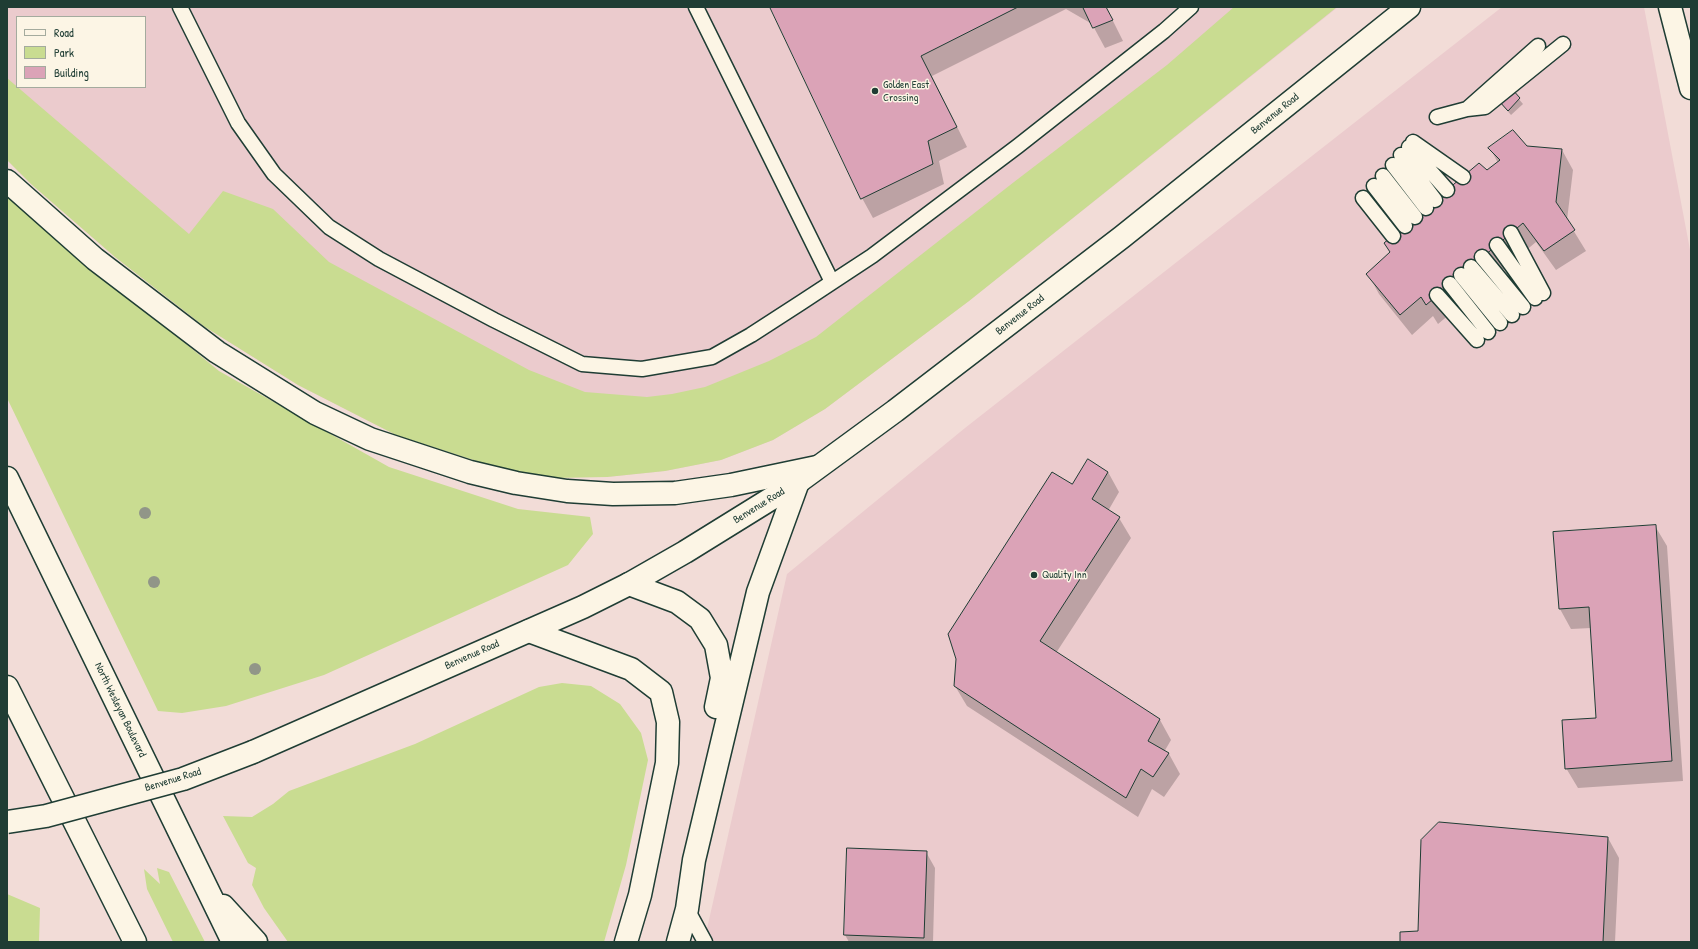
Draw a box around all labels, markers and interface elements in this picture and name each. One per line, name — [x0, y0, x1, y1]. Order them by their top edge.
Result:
legend — [16, 16, 146, 88]
text: Road — [54, 24, 74, 41]
text: Park — [54, 44, 74, 61]
text: Building — [54, 64, 89, 81]
place label: Golden East Crossing — [883, 78, 929, 104]
marker: Golden East Crossing — [870, 86, 880, 96]
street label: Benvenue Road — [1248, 91, 1302, 137]
street label: Benvenue Road — [993, 292, 1047, 338]
street label: Benvenue Road — [731, 485, 787, 527]
place label: Quality Inn — [1042, 568, 1087, 582]
marker: Quality Inn — [1029, 570, 1039, 580]
street label: Benvenue Road — [443, 637, 501, 673]
street label: North Wesleyan Boulevard — [91, 661, 149, 759]
street label: Benvenue Road — [143, 765, 203, 795]

